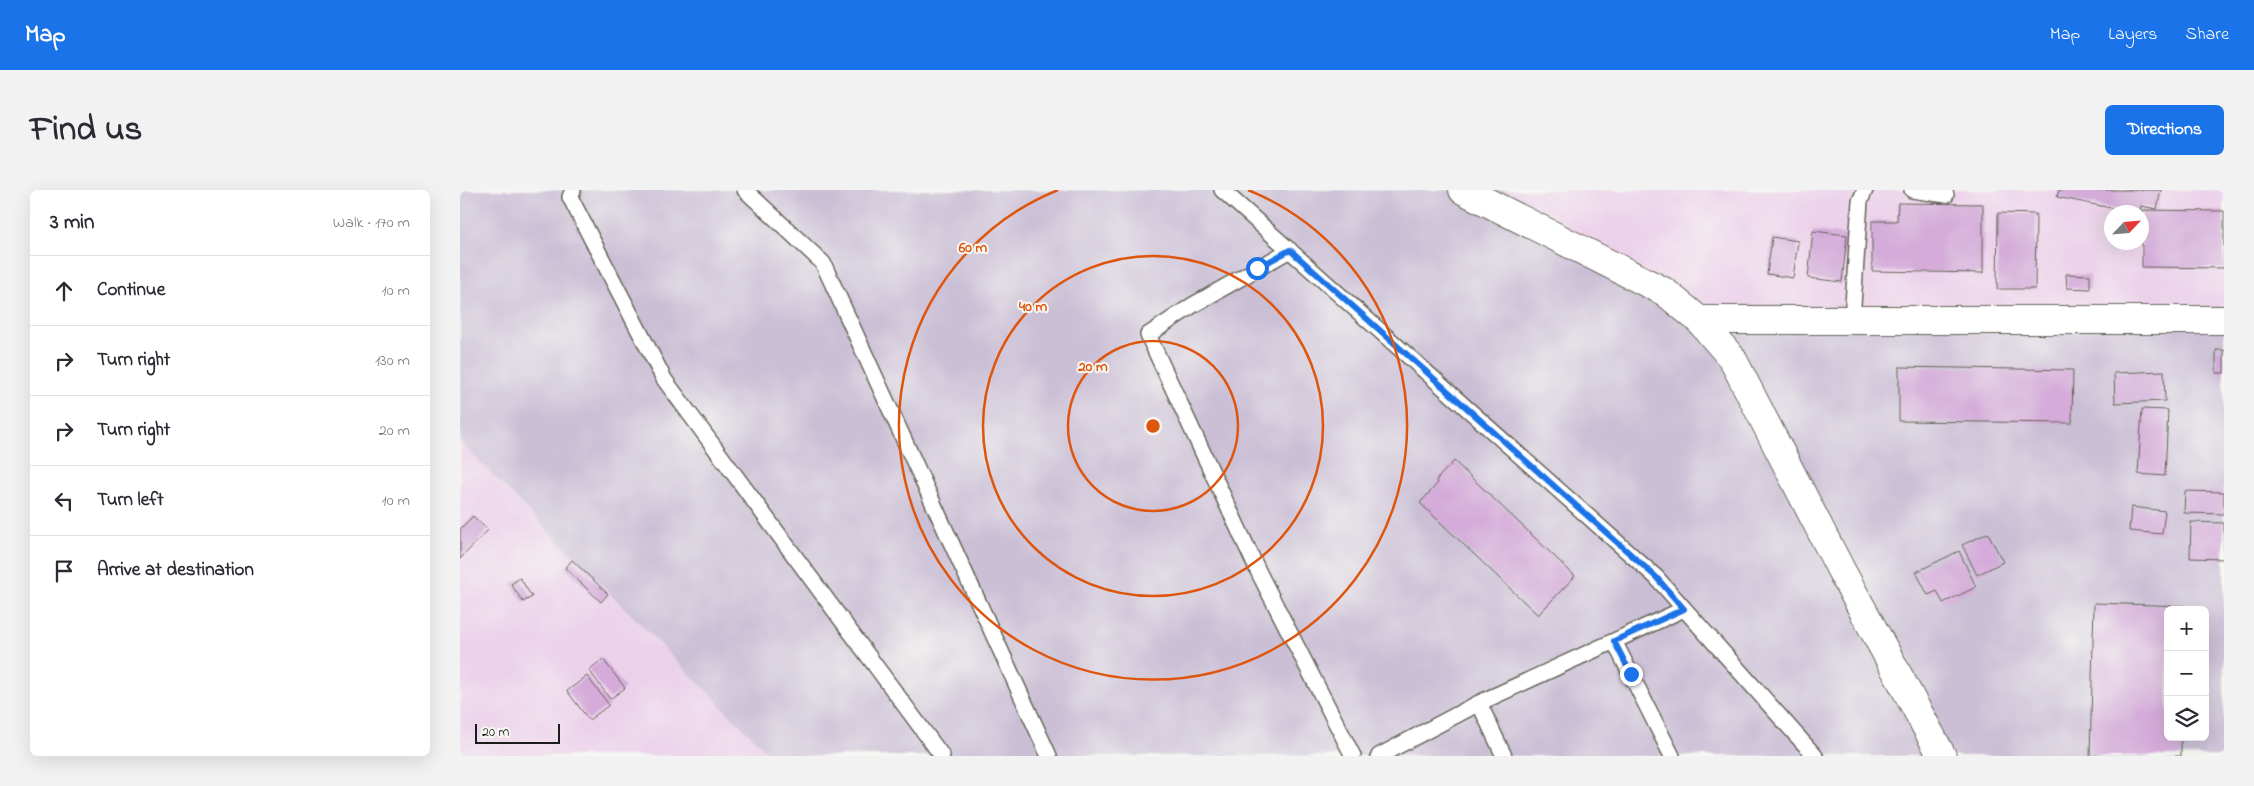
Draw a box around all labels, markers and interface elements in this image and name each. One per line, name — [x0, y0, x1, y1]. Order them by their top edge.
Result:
text: Map — [25, 18, 66, 53]
text: Map — [2050, 22, 2080, 48]
text: Layers — [2108, 22, 2158, 48]
text: Share — [2186, 22, 2229, 48]
text: Find us — [30, 105, 142, 156]
button: Directions — [2105, 105, 2224, 155]
north arrow — [2104, 205, 2149, 250]
text: 3 min — [50, 208, 94, 238]
text: Walk · 170 m — [333, 211, 410, 235]
text: 60 m — [958, 237, 988, 259]
route start — [1246, 257, 1269, 280]
icon: ahead — [50, 277, 78, 305]
text: Continue — [97, 277, 165, 304]
text: 10 m — [382, 279, 410, 303]
text: 40 m — [1018, 296, 1047, 318]
icon: right — [50, 347, 78, 375]
text: Turn right — [97, 347, 170, 374]
text: 130 m — [375, 349, 410, 373]
text: 20 m — [1077, 356, 1108, 378]
icon: right — [50, 417, 78, 445]
text: Turn right — [97, 417, 170, 444]
centre of rings — [1144, 417, 1162, 435]
text: 20 m — [379, 419, 410, 443]
icon: left — [50, 487, 78, 515]
text: Turn left — [97, 487, 164, 514]
text: 10 m — [382, 489, 410, 513]
icon: arrive — [50, 557, 78, 585]
text: Arrive at destination — [97, 557, 254, 584]
map controls — [2164, 606, 2209, 741]
button: + — [2164, 606, 2209, 651]
button: − — [2164, 651, 2209, 696]
route end — [1620, 663, 1643, 686]
button: layers — [2164, 696, 2209, 741]
scale bar — [475, 721, 560, 744]
text: 20 m — [482, 722, 509, 743]

